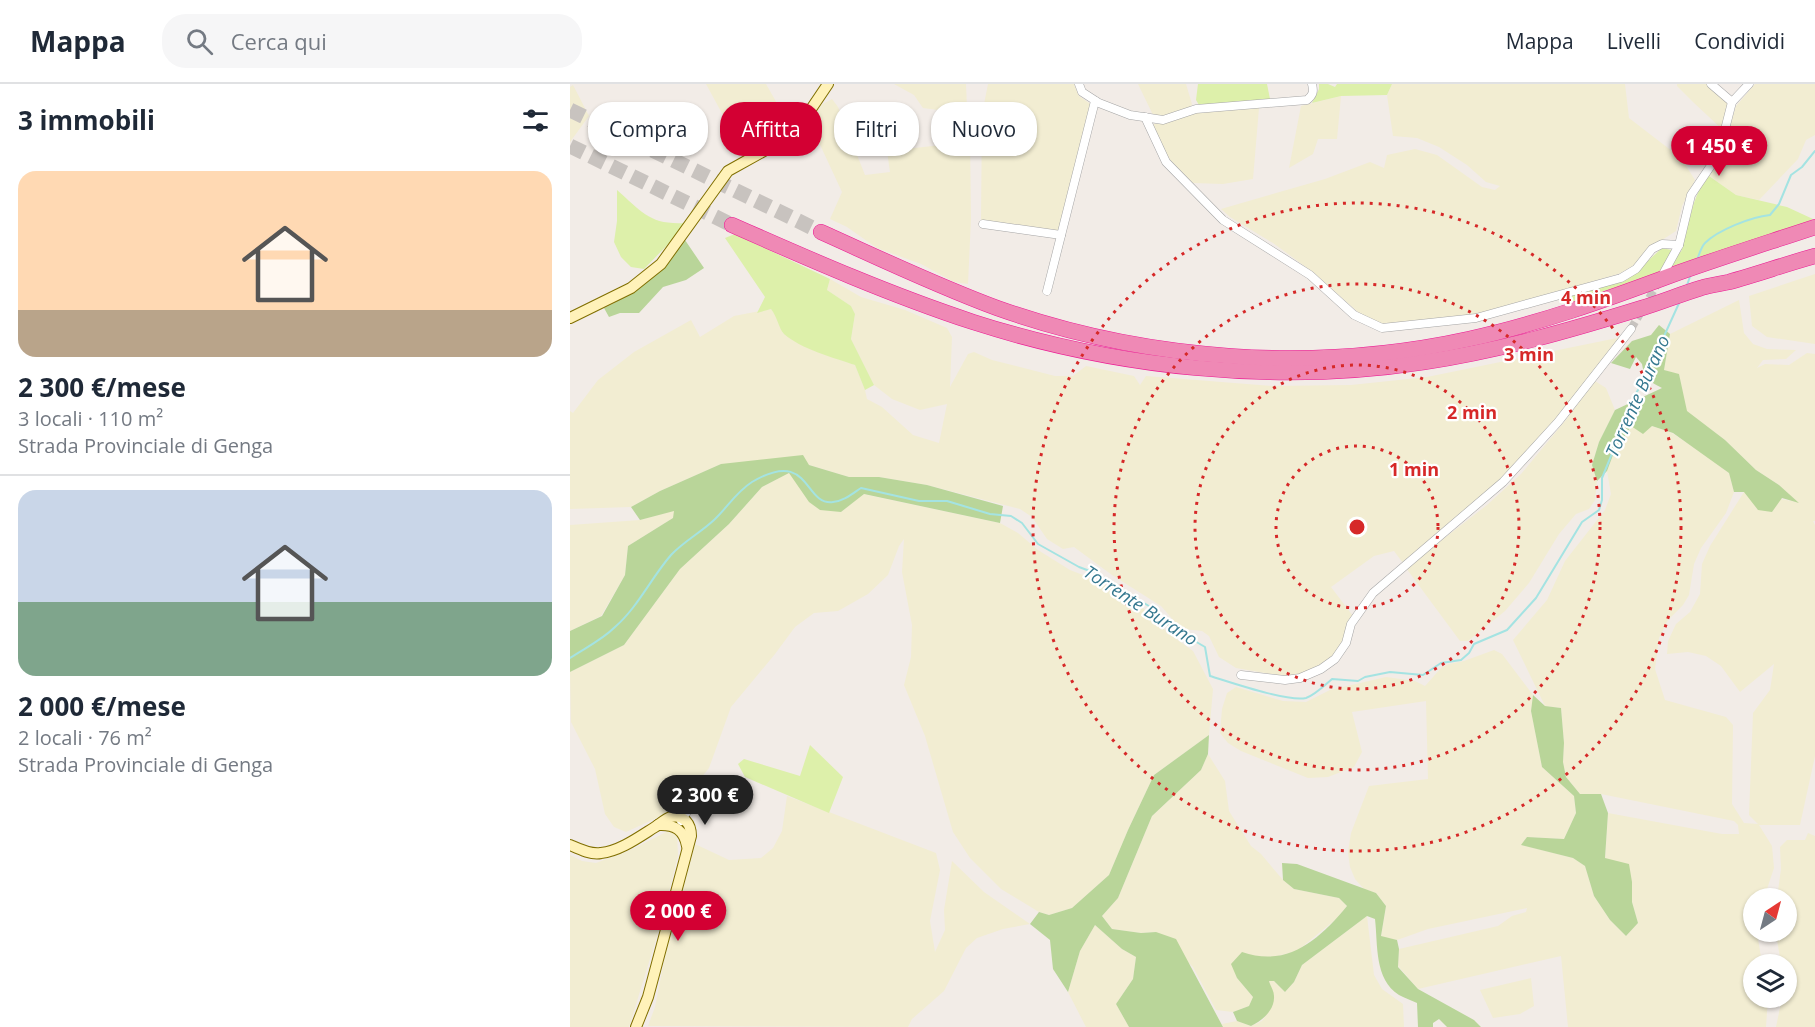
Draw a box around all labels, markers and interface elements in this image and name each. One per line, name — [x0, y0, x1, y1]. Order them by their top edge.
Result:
search box — [162, 14, 582, 68]
text: Mappa — [30, 22, 126, 60]
icon: search — [183, 25, 216, 58]
text: Cerca qui — [231, 26, 327, 56]
text: Mappa — [1506, 27, 1574, 55]
text: Livelli — [1607, 27, 1661, 55]
text: Condividi — [1694, 27, 1785, 55]
text: 3 immobili — [18, 102, 155, 138]
chip: Compra — [588, 102, 708, 156]
chip: Affitta — [720, 102, 822, 156]
chip: Filtri — [834, 102, 919, 156]
chip: Nuovo — [931, 102, 1037, 156]
icon: filters — [519, 104, 552, 137]
pin: 1 450 € — [1664, 126, 1774, 177]
text: 1 450 € — [1685, 132, 1753, 159]
icon: home — [231, 210, 339, 318]
text: 4 min — [1561, 285, 1611, 309]
water label: Torrente Burano — [1599, 331, 1675, 461]
text: 3 min — [1504, 342, 1554, 366]
text: 2 300 €/mese — [18, 369, 186, 405]
text: 2 min — [1447, 400, 1497, 424]
text: 3 locali · 110 m² — [18, 405, 163, 432]
text: Strada Provinciale di Genga — [18, 432, 273, 459]
text: 1 min — [1389, 457, 1439, 481]
centre of rings — [1347, 517, 1367, 537]
icon: home — [231, 529, 339, 637]
water label: Torrente Burano — [1079, 559, 1203, 651]
text: 2 000 €/mese — [18, 688, 186, 724]
text: 2 locali · 76 m² — [18, 724, 152, 751]
text: Strada Provinciale di Genga — [18, 751, 273, 778]
pin: 2 300 € — [650, 775, 760, 826]
text: 2 300 € — [671, 781, 739, 808]
north arrow — [1743, 888, 1797, 942]
map controls — [1743, 888, 1797, 1008]
pin: 2 000 € — [623, 891, 733, 942]
text: 2 000 € — [644, 897, 712, 924]
button: layers — [1743, 954, 1797, 1008]

